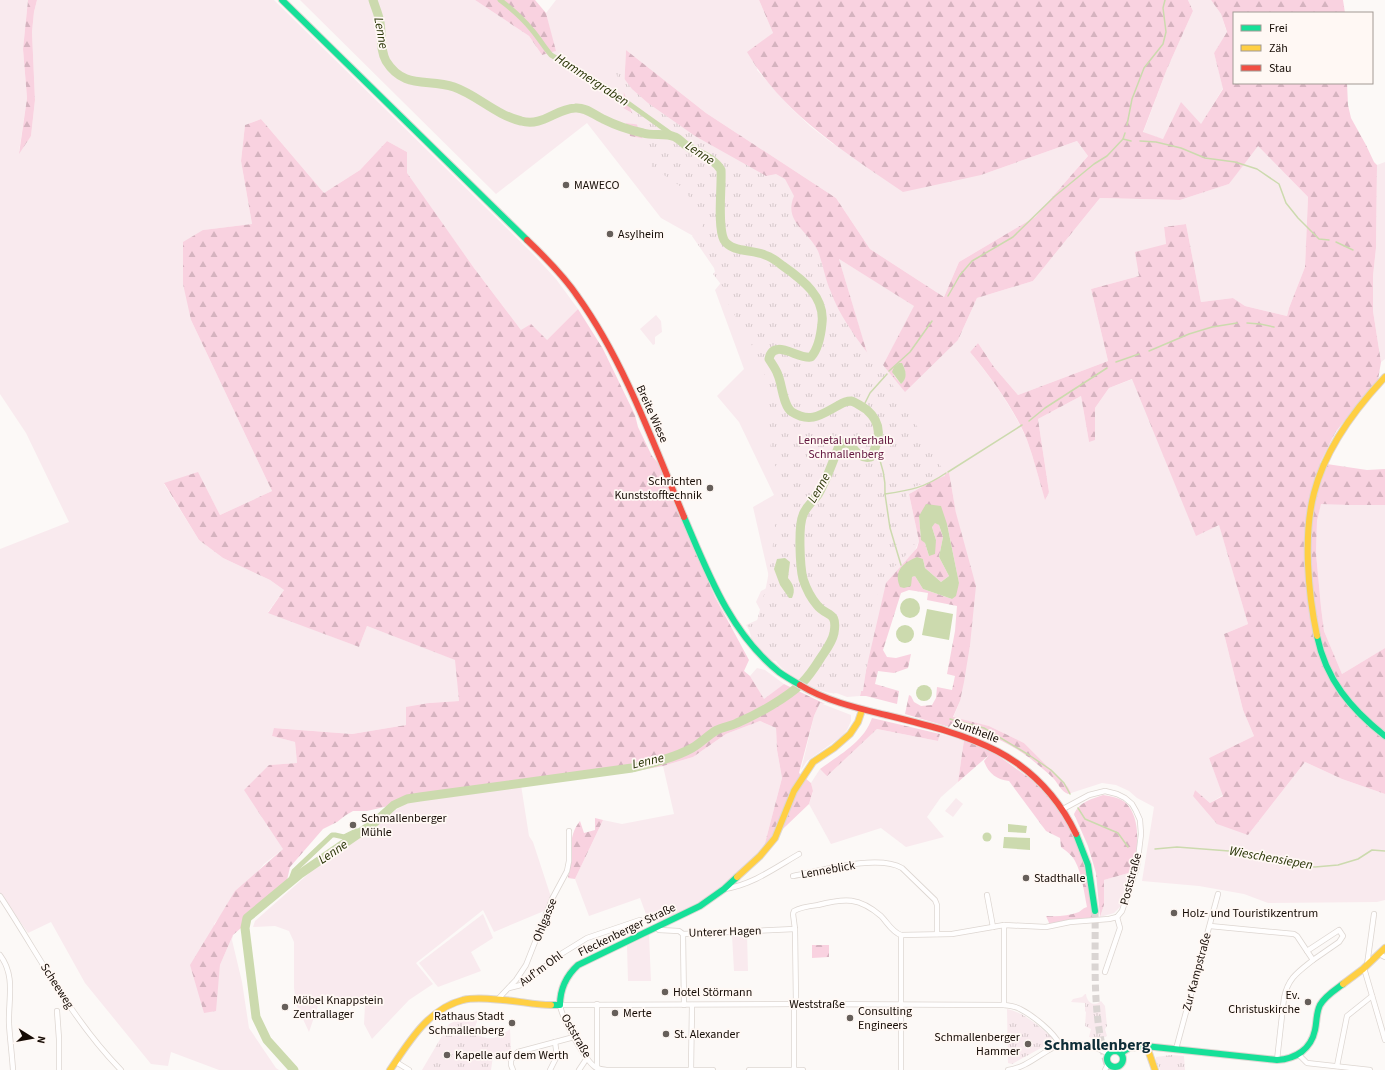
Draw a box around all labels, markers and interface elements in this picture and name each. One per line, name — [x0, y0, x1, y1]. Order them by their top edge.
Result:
legend — [1233, 12, 1373, 84]
water label: Lenne — [369, 16, 393, 50]
text: Frei — [1269, 20, 1288, 37]
text: Zäh — [1269, 40, 1288, 57]
water label: Hammergraben — [552, 49, 633, 111]
text: Stau — [1269, 60, 1292, 77]
water label: Lenne — [682, 137, 718, 169]
place label: MAWECO — [574, 177, 620, 194]
marker: MAWECO — [561, 180, 571, 190]
place label: Asylheim — [618, 226, 664, 243]
marker: Asylheim — [605, 229, 615, 239]
street label: Breite Wiese — [632, 382, 672, 446]
park label: Lennetal unterhalb Schmallenberg — [798, 432, 894, 463]
water label: Lenne — [803, 470, 835, 506]
place label: Schrichten Kunststofftechnik — [614, 473, 702, 504]
marker: Schrichten Kunststofftechnik — [705, 483, 715, 493]
street label: Sunthelle — [950, 714, 1002, 748]
water label: Lenne — [630, 749, 666, 773]
place label: Schmallenberger Mühle — [361, 810, 448, 841]
marker: Schmallenberger Mühle — [348, 820, 358, 830]
water label: Lenne — [315, 836, 351, 868]
water label: Wieschensiepen — [1228, 842, 1314, 874]
street label: Poststraße — [1116, 851, 1146, 907]
street label: Lenneblick — [800, 857, 857, 883]
place label: Stadthalle — [1034, 870, 1085, 887]
marker: Stadthalle — [1021, 873, 1031, 883]
street label: Ohlgasse — [529, 896, 561, 944]
street label: Fleckenberger Straße — [575, 899, 679, 961]
place label: Holz- und Touristikzentrum — [1182, 905, 1318, 922]
marker: Holz- und Touristikzentrum — [1169, 908, 1179, 918]
street label: Unterer Hagen — [688, 922, 762, 942]
street label: Zur Kampstraße — [1178, 931, 1216, 1013]
street label: Auf'm Ohl — [516, 947, 566, 991]
street label: Scheeweg — [36, 960, 78, 1012]
place label: Hotel Störmann — [673, 984, 752, 1001]
marker: Hotel Störmann — [660, 987, 670, 997]
place label: Ev. Christuskirche — [1228, 987, 1300, 1018]
place label: Möbel Knappstein Zentrallager — [293, 992, 383, 1023]
street label: Weststraße — [789, 996, 845, 1013]
marker: Ev. Christuskirche — [1303, 997, 1313, 1007]
marker: Möbel Knappstein Zentrallager — [280, 1002, 290, 1012]
place label: Consulting Engineers — [858, 1003, 912, 1034]
place label: Merte — [623, 1005, 652, 1022]
place label: Rathaus Stadt Schmallenberg — [428, 1008, 504, 1039]
marker: Merte — [610, 1008, 620, 1018]
street label: Oststraße — [557, 1011, 595, 1061]
marker: Consulting Engineers — [845, 1013, 855, 1023]
north arrow — [12, 1018, 52, 1058]
marker: Rathaus Stadt Schmallenberg — [507, 1018, 517, 1028]
place label: St. Alexander — [674, 1026, 741, 1043]
marker: St. Alexander — [661, 1029, 671, 1039]
place label: Schmallenberger Hammer — [934, 1029, 1021, 1060]
district label: Schmallenberg — [1044, 1034, 1151, 1056]
text: N — [33, 1035, 49, 1045]
marker: Schmallenberger Hammer — [1023, 1039, 1033, 1049]
place label: Kapelle auf dem Werth — [455, 1047, 569, 1064]
marker: Kapelle auf dem Werth — [442, 1050, 452, 1060]

